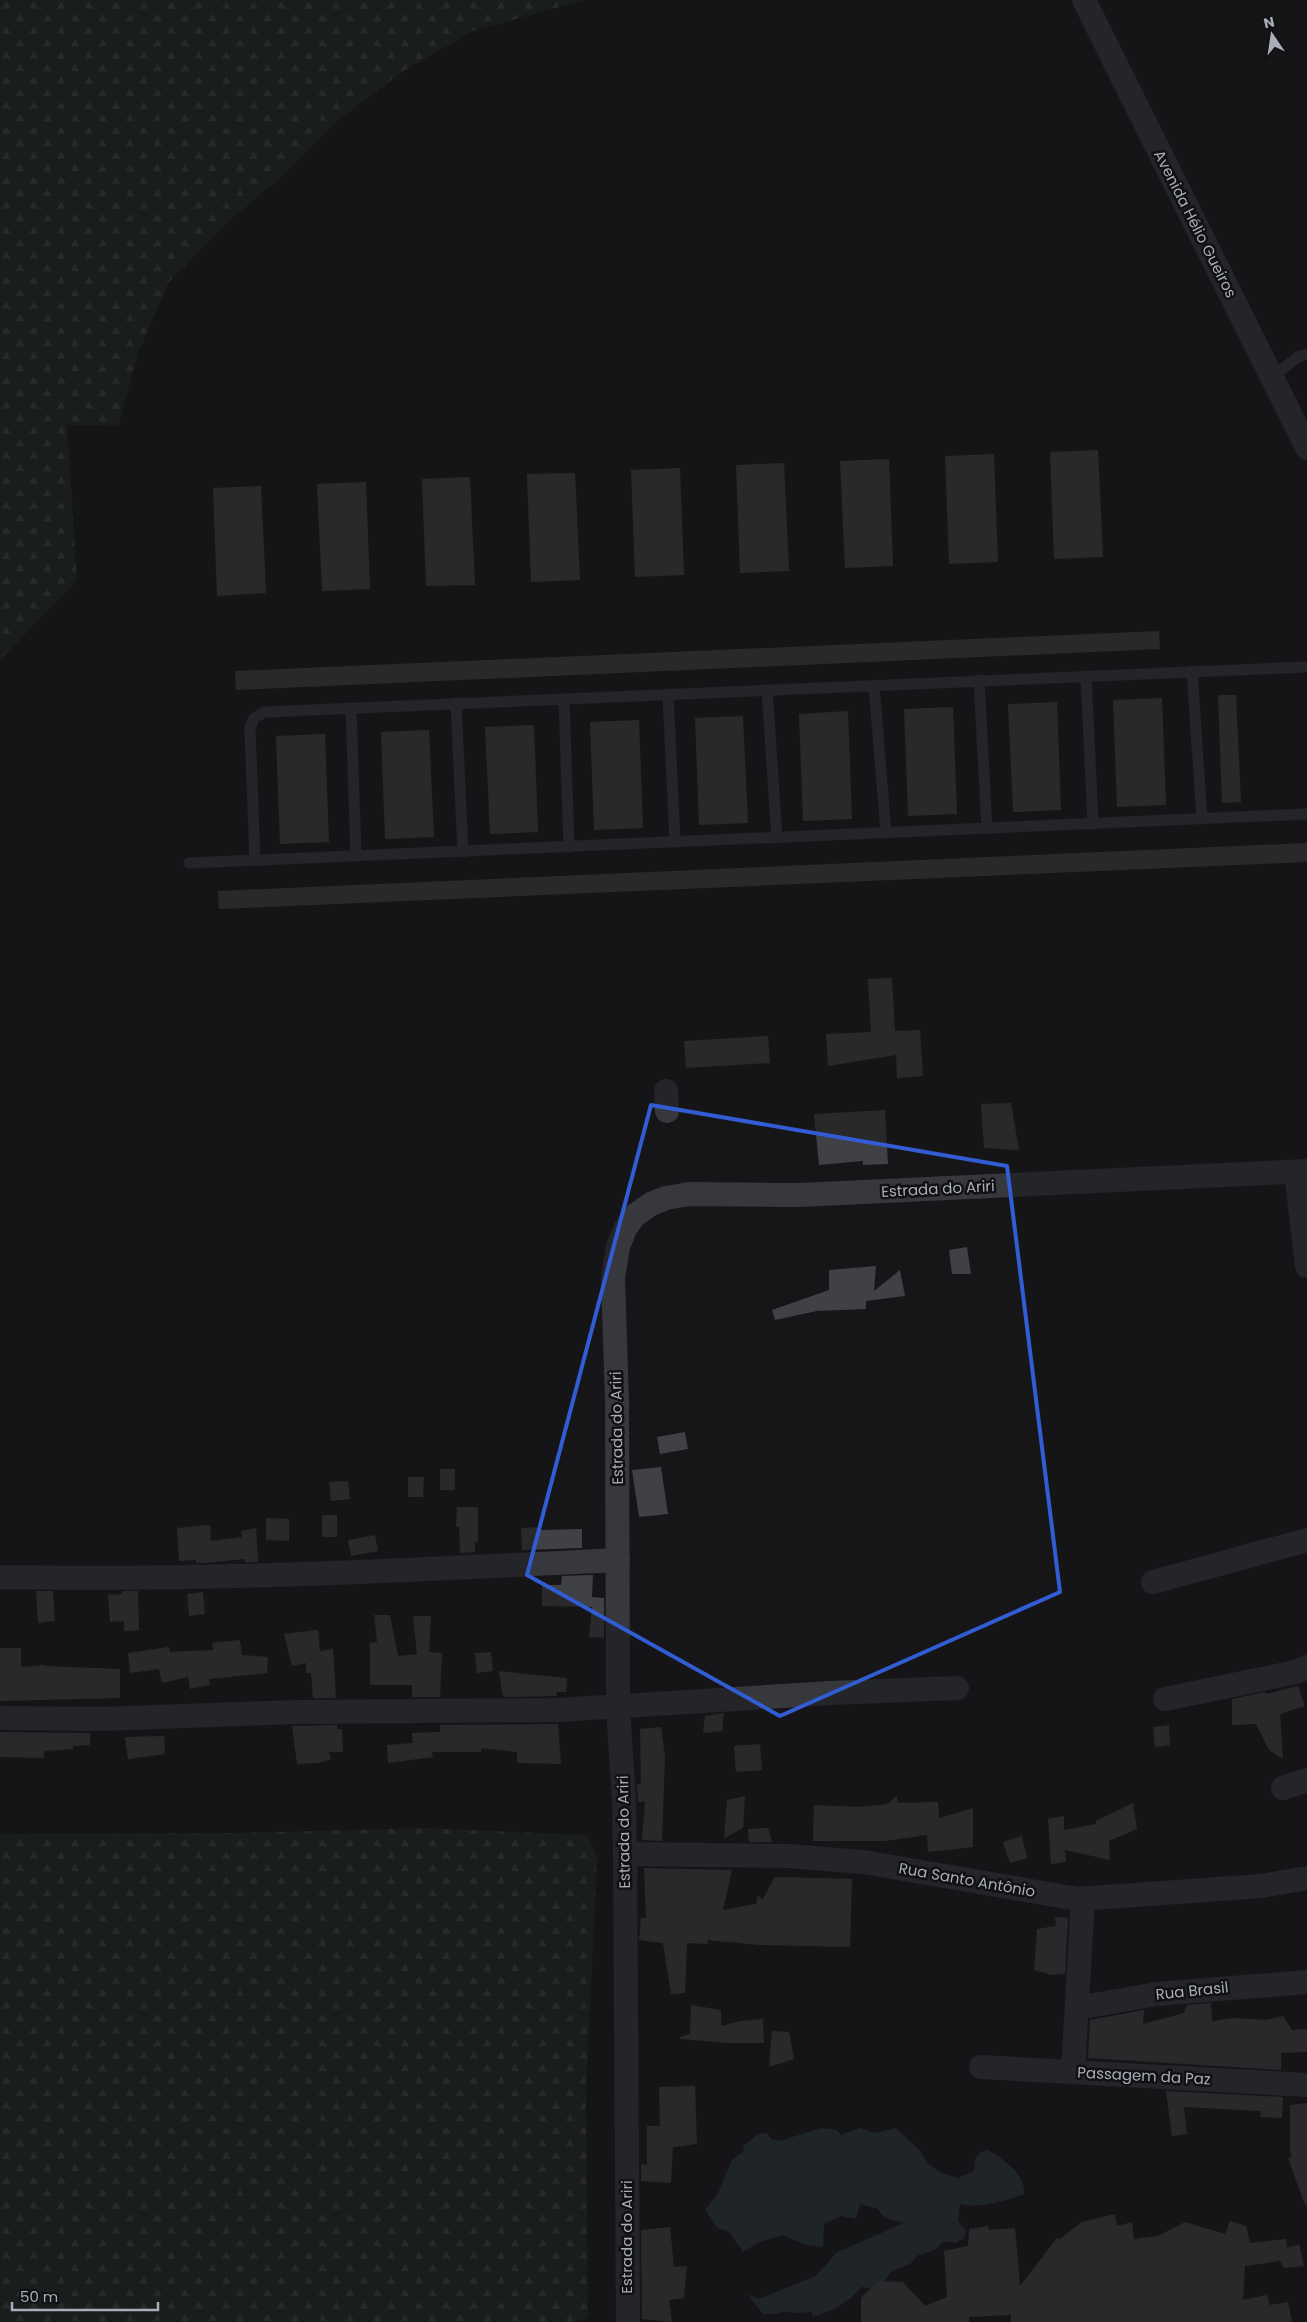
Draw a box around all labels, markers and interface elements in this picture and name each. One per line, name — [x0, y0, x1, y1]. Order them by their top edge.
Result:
north arrow — [1247, 10, 1297, 60]
text: N — [1262, 11, 1276, 33]
street label: Avenida Hélio Gueiros — [1149, 146, 1242, 301]
street label: Estrada do Ariri — [881, 1175, 995, 1202]
street label: Estrada do Ariri — [605, 1371, 628, 1485]
street label: Estrada do Ariri — [612, 1775, 635, 1889]
street label: Rua Santo Antônio — [897, 1857, 1037, 1902]
street label: Rua Brasil — [1155, 1976, 1229, 2005]
street label: Passagem da Paz — [1077, 2062, 1211, 2089]
street label: Estrada do Ariri — [616, 2180, 637, 2294]
scale bar — [12, 2280, 159, 2312]
text: 50 m — [20, 2286, 58, 2307]

